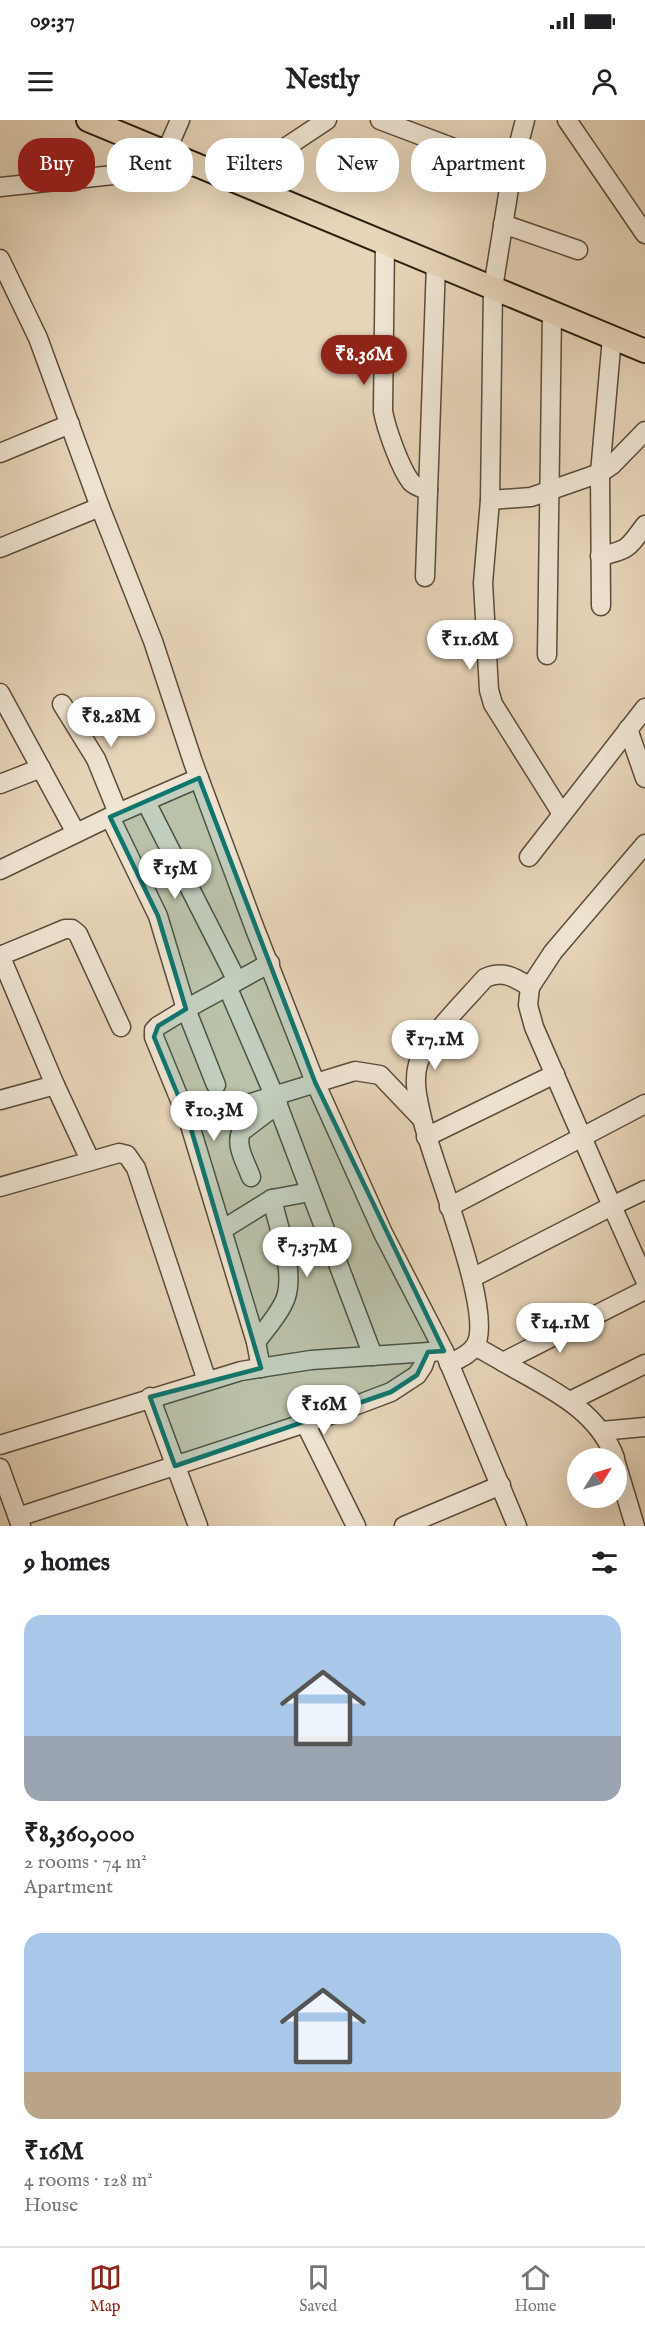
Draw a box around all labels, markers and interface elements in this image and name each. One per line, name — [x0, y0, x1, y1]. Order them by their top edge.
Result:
text: 09:37 — [30, 7, 75, 35]
text: Nestly — [285, 64, 360, 98]
icon: menu — [24, 65, 57, 98]
icon: person — [588, 65, 621, 98]
chip: Buy — [18, 138, 95, 192]
chip: Rent — [107, 138, 193, 192]
chip: Filters — [205, 138, 304, 192]
chip: New — [316, 138, 399, 192]
chip: Apartment — [411, 138, 546, 192]
pin: ₹8.36M — [315, 335, 413, 386]
text: ₹8.36M — [335, 342, 393, 367]
pin: ₹11.6M — [421, 620, 519, 671]
text: ₹11.6M — [441, 627, 499, 652]
pin: ₹8.28M — [62, 697, 160, 748]
text: ₹8.28M — [81, 704, 141, 729]
pin: ₹15M — [139, 849, 211, 900]
text: ₹15M — [153, 856, 197, 881]
pin: ₹17.1M — [386, 1020, 484, 1071]
text: ₹17.1M — [406, 1027, 464, 1052]
pin: ₹10.3M — [165, 1091, 263, 1142]
text: ₹10.3M — [184, 1098, 244, 1123]
pin: ₹7.37M — [258, 1227, 356, 1278]
text: ₹7.37M — [277, 1234, 337, 1259]
pin: ₹14.1M — [511, 1303, 609, 1354]
text: ₹14.1M — [530, 1310, 590, 1335]
pin: ₹16M — [288, 1385, 360, 1436]
text: ₹16M — [301, 1392, 347, 1417]
north arrow — [567, 1448, 627, 1508]
map controls — [567, 1448, 627, 1508]
text: 9 homes — [24, 1546, 110, 1579]
icon: filters — [588, 1546, 621, 1579]
icon: home — [269, 1654, 377, 1762]
text: ₹8,360,000 — [24, 1817, 135, 1850]
text: 2 rooms · 74 m² — [24, 1850, 147, 1875]
text: Apartment — [24, 1875, 113, 1900]
icon: home — [269, 1972, 377, 2080]
text: ₹16M — [24, 2135, 84, 2168]
text: 4 rooms · 128 m² — [24, 2168, 153, 2193]
text: House — [24, 2193, 78, 2218]
tab: Map — [89, 2261, 122, 2317]
tab: Saved — [299, 2261, 337, 2317]
tab: Home — [515, 2261, 556, 2317]

